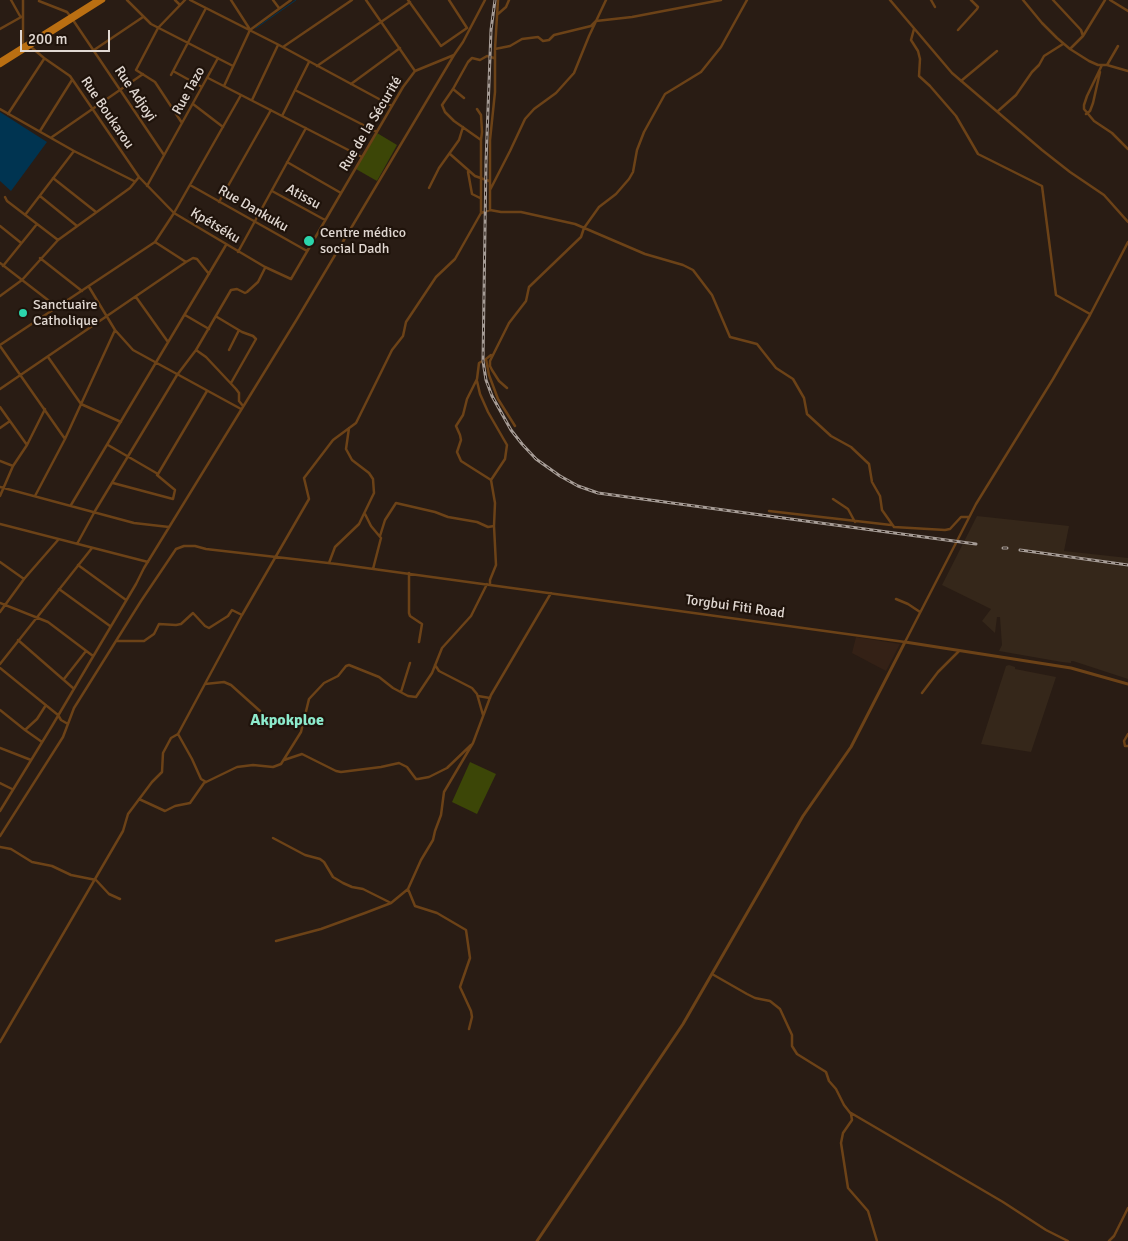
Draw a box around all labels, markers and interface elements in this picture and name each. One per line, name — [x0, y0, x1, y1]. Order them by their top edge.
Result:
scale bar — [22, 20, 112, 52]
text: 200 m — [28, 30, 68, 48]
street label: Rue Adjoyi — [110, 63, 160, 125]
street label: Rue Tazo — [169, 64, 209, 118]
street label: Rue Boukarou — [77, 74, 137, 152]
street label: Rue de la Sécurité — [336, 74, 406, 174]
street label: Atissu — [283, 181, 323, 213]
street label: Rue Dankuku — [215, 182, 291, 236]
street label: Kpétséku — [187, 205, 243, 247]
place label: Centre médico social Dadh — [320, 225, 406, 258]
marker: Centre médico social Dadh — [302, 234, 316, 248]
place label: Sanctuaire Catholique — [33, 297, 98, 330]
marker: Sanctuaire Catholique — [17, 307, 29, 319]
street label: Torgbui Fiti Road — [684, 592, 786, 622]
district label: Akpokploe — [250, 711, 324, 731]

